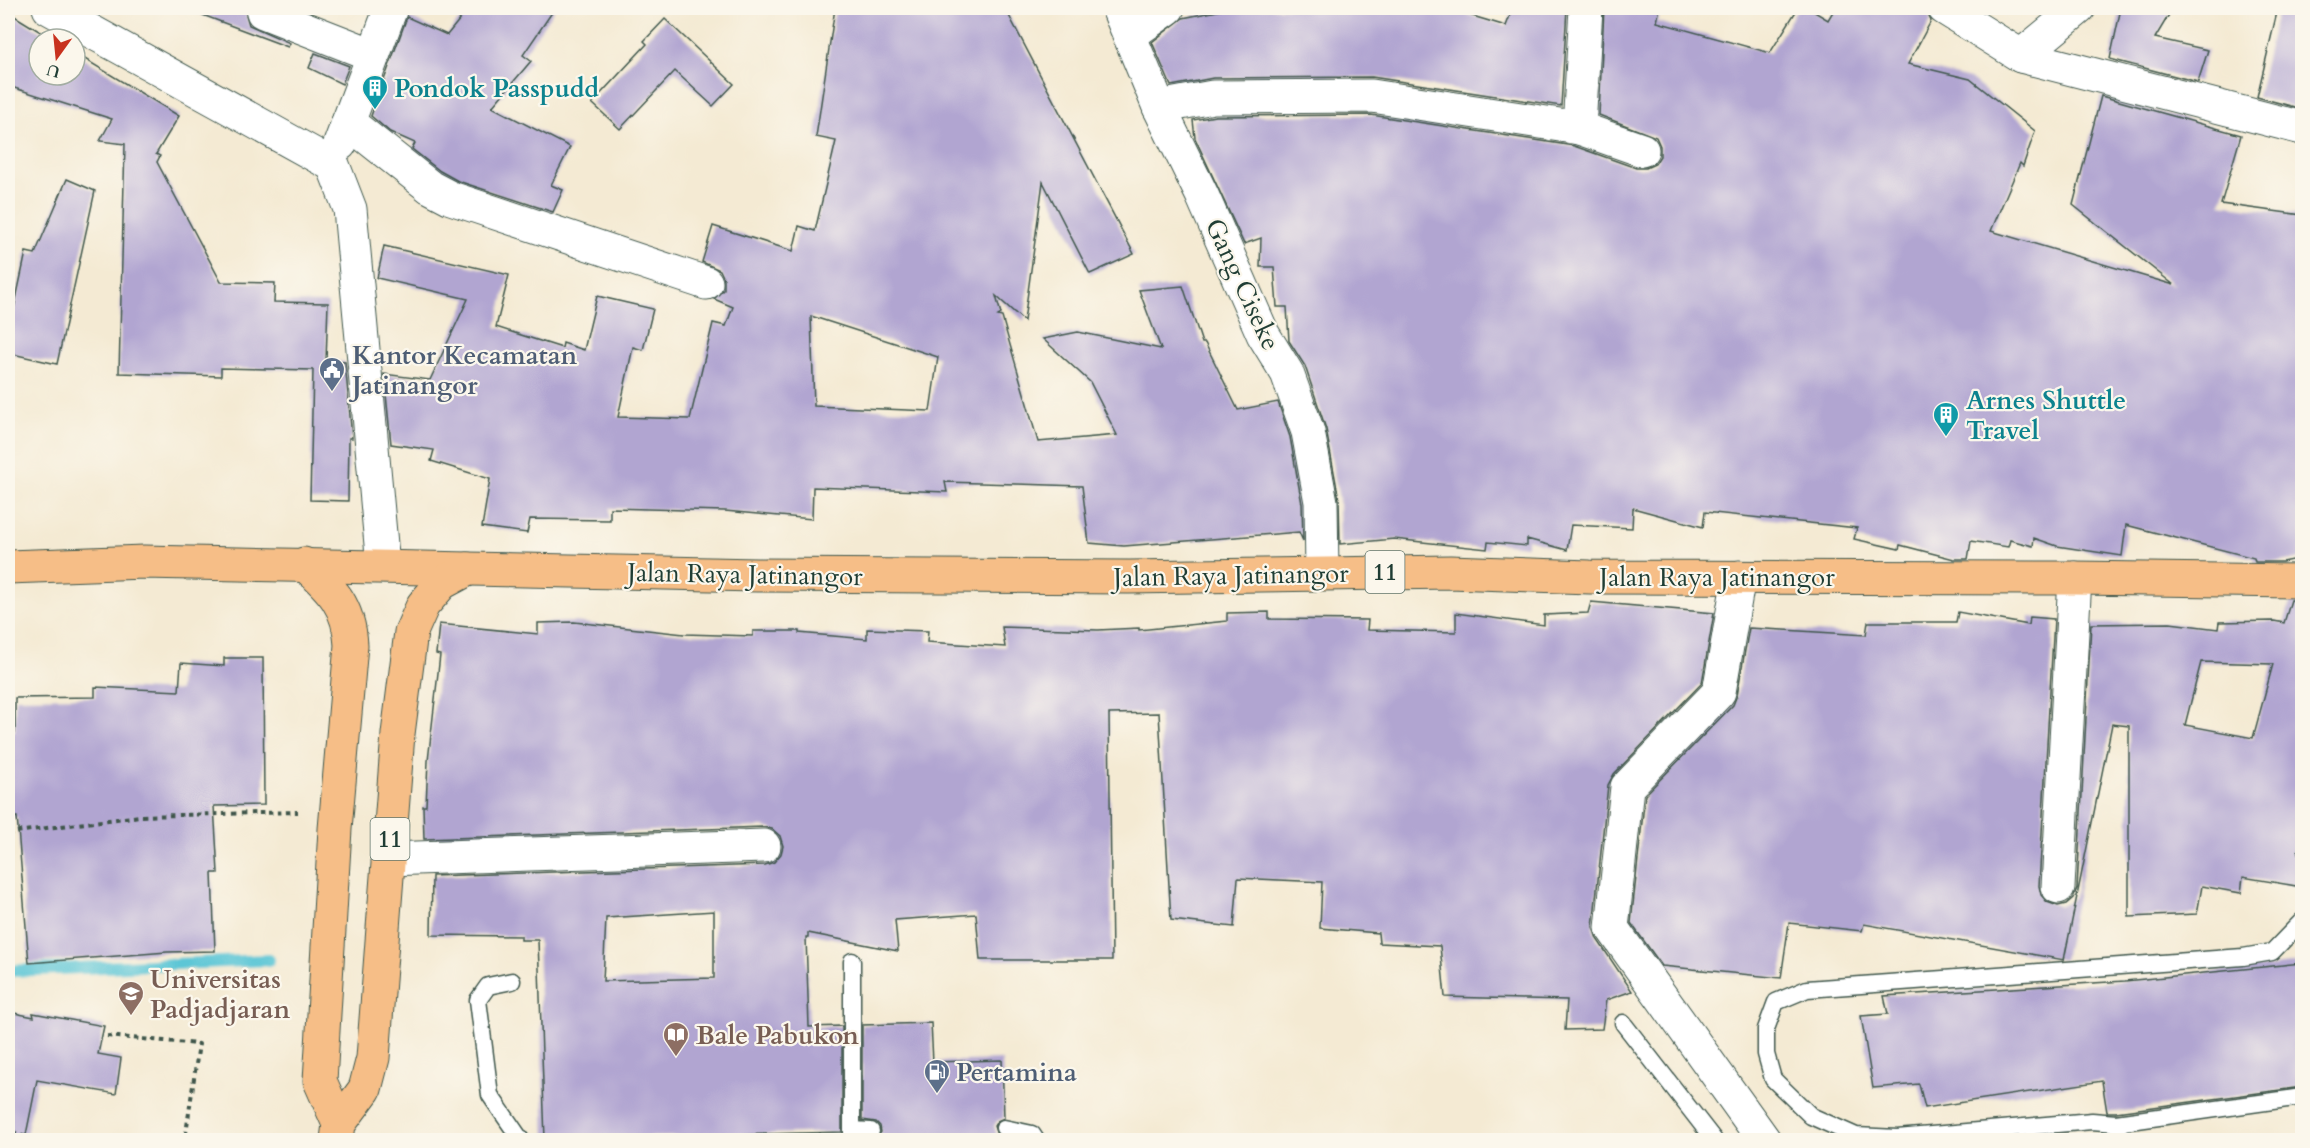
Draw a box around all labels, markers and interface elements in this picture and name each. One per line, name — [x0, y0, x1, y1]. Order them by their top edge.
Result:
north arrow — [27, 27, 87, 87]
text: U — [44, 58, 63, 83]
place label: Pondok Passpudd — [394, 71, 599, 106]
building icon: Pondok Passpudd — [360, 73, 390, 111]
street label: Gang Ciseke — [1197, 213, 1288, 356]
place label: Kantor Kecamatan Jatinangor — [348, 338, 578, 403]
public building icon: Kantor Kecamatan Jatinangor — [317, 355, 347, 393]
place label: Arnes Shuttle Travel — [1966, 383, 2126, 448]
building icon: Arnes Shuttle Travel — [1931, 400, 1961, 438]
road number: 11 — [1366, 551, 1404, 593]
street label: Jalan Raya Jatinangor — [623, 555, 863, 594]
street label: Jalan Raya Jatinangor — [1109, 556, 1349, 595]
street label: Jalan Raya Jatinangor — [1595, 560, 1835, 595]
road number: 11 — [370, 818, 410, 860]
place label: Universitas Padjadjaran — [150, 962, 290, 1027]
school or university icon: Universitas Padjadjaran — [116, 979, 146, 1017]
place label: Bale Pabukon — [696, 1018, 859, 1053]
library icon: Bale Pabukon — [661, 1020, 691, 1058]
place label: Pertamina — [956, 1055, 1077, 1090]
fuel station icon: Pertamina — [922, 1057, 952, 1095]

